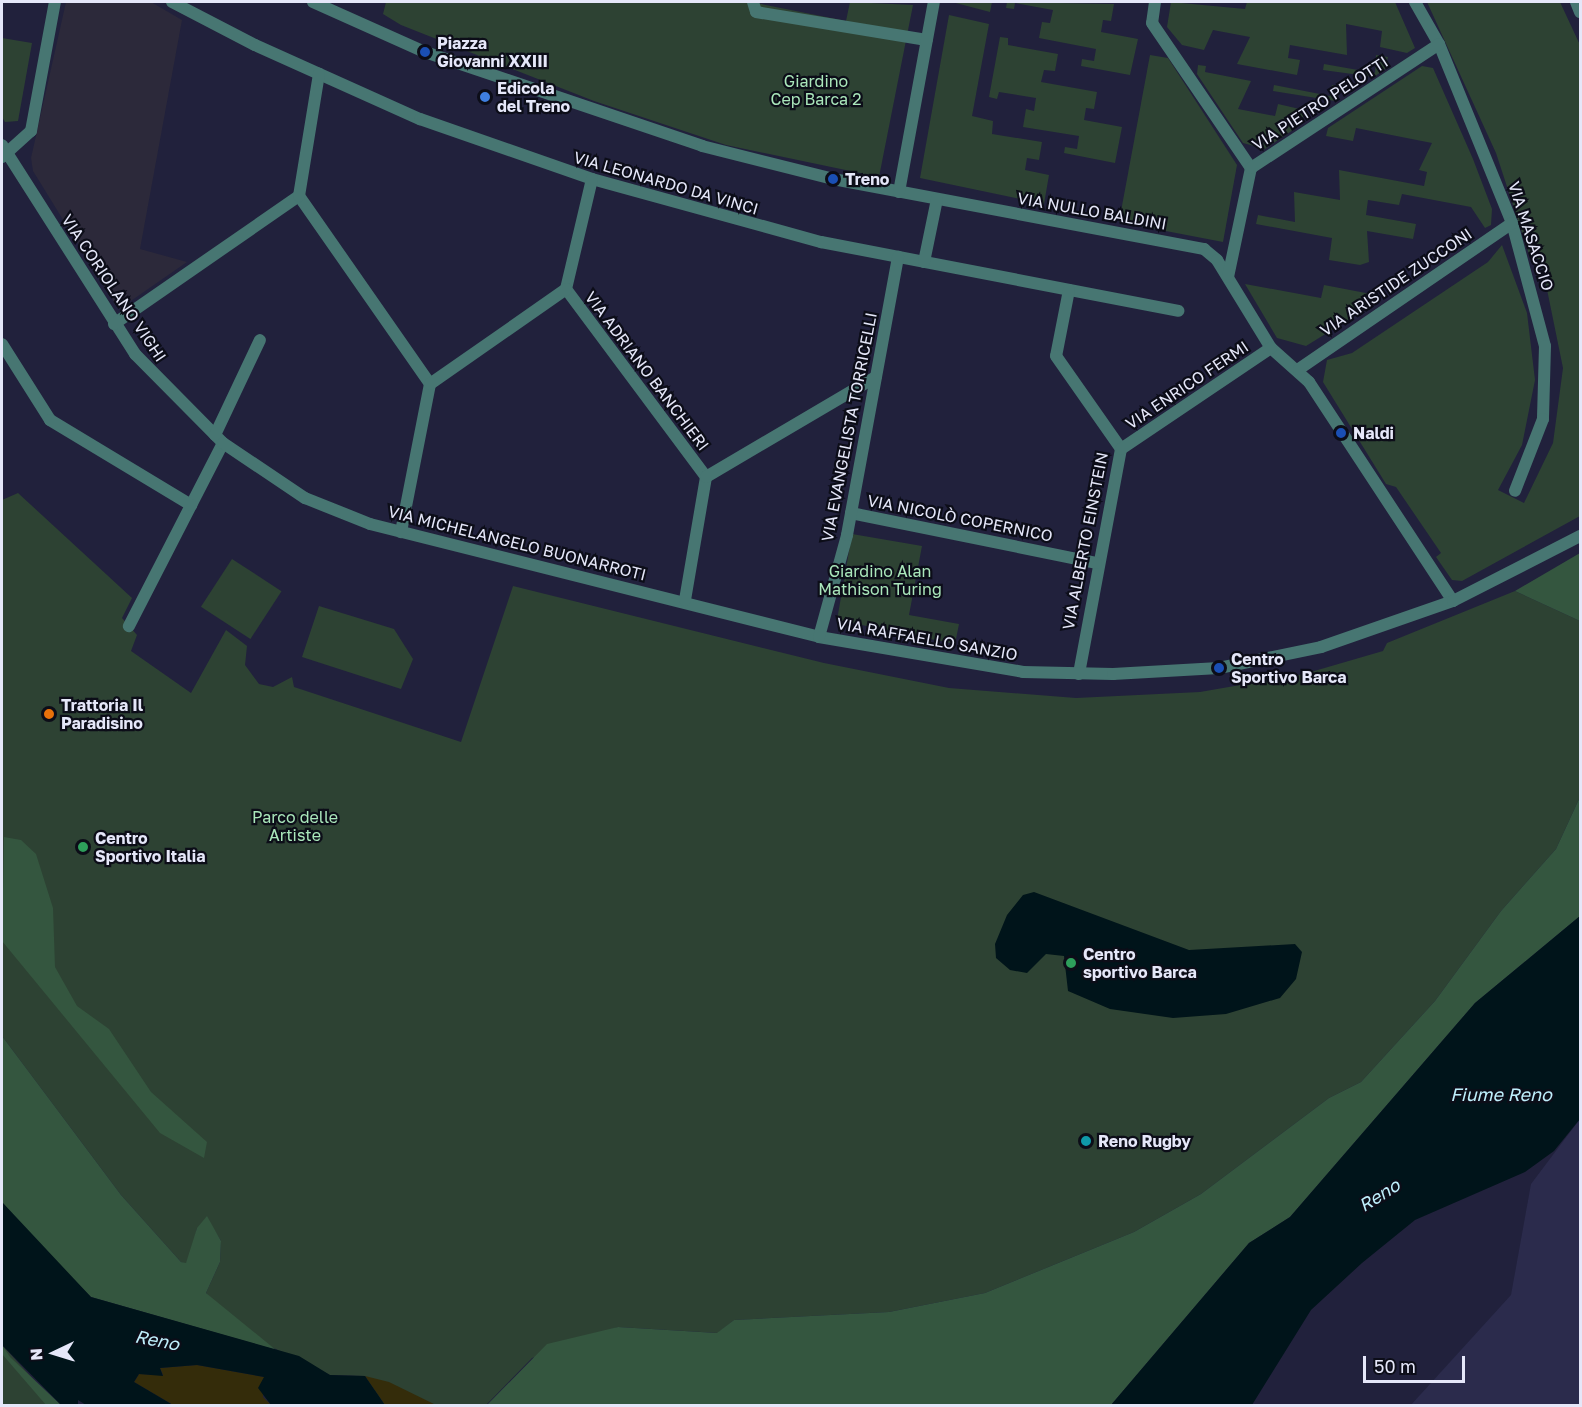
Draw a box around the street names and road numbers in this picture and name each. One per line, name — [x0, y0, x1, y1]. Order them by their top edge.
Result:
street label: VIA PIETRO PELOTTI — [1248, 52, 1392, 154]
street label: VIA LEONARDO DA VINCI — [571, 147, 761, 219]
street label: VIA MASACCIO — [1504, 179, 1558, 293]
street label: VIA NULLO BALDINI — [1016, 188, 1168, 234]
street label: VIA CORIOLANO VIGHI — [58, 211, 170, 365]
street label: VIA ARISTIDE ZUCCONI — [1316, 224, 1476, 340]
street label: VIA ADRIANO BANCHIERI — [581, 288, 713, 454]
street label: VIA EVANGELISTA TORRICELLI — [817, 311, 881, 543]
street label: VIA ENRICO FERMI — [1122, 337, 1252, 433]
street label: VIA ALBERTO EINSTEIN — [1058, 450, 1112, 632]
street label: VIA NICOLÒ COPERNICO — [866, 491, 1054, 545]
street label: VIA MICHELANGELO BUONARROTI — [386, 502, 648, 584]
street label: VIA RAFFAELLO SANZIO — [835, 614, 1019, 664]

